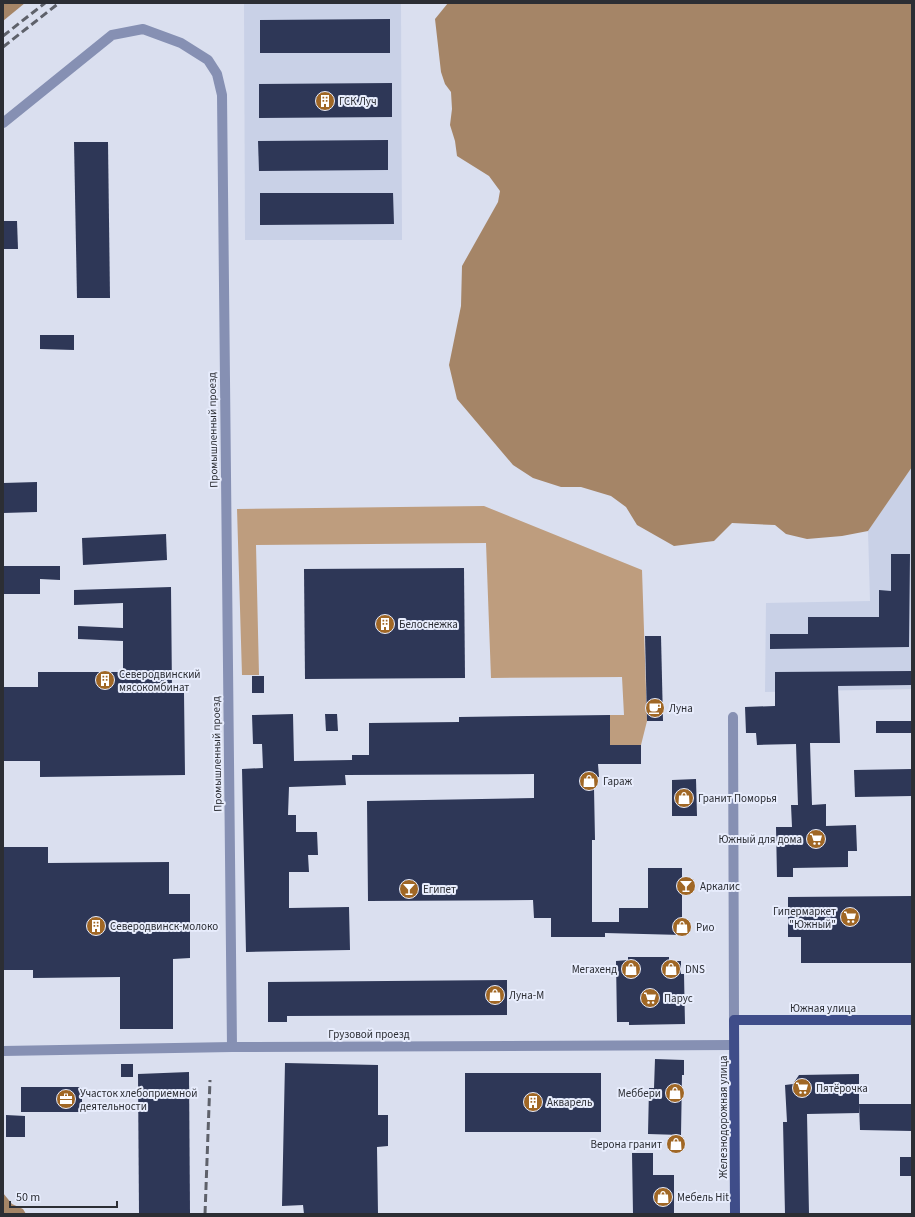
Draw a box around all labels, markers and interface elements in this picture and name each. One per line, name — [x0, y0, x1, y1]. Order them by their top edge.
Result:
building icon: ГСК Луч — [314, 90, 336, 112]
place label: ГСК Луч — [339, 94, 377, 109]
street label: Промышленный проезд — [204, 372, 222, 488]
building icon: Белоснежка — [374, 613, 396, 635]
place label: Белоснежка — [399, 617, 458, 632]
place label: Северодвинский мясокомбинат — [119, 667, 201, 695]
building icon: Северодвинский мясокомбинат — [94, 669, 116, 691]
street label: Промышленный проезд — [208, 696, 226, 812]
cafe icon: Луна — [644, 697, 666, 719]
place label: Луна — [669, 701, 693, 716]
shop icon: Гараж — [578, 770, 600, 792]
place label: Гараж — [603, 774, 633, 789]
shop icon: Гранит Поморья — [673, 787, 695, 809]
place label: Гранит Поморья — [698, 791, 777, 806]
supermarket icon: Южный для дома — [805, 828, 827, 850]
place label: Южный для дома — [718, 832, 802, 847]
bar icon: Аркалис — [675, 875, 697, 897]
bar icon: Египет — [398, 878, 420, 900]
place label: Аркалис — [700, 879, 740, 894]
place label: Египет — [423, 882, 456, 897]
place label: Гипермаркет "Южный" — [773, 904, 836, 932]
supermarket icon: Гипермаркет "Южный" — [839, 906, 861, 928]
building icon: Северодвинск-молоко — [85, 915, 107, 937]
shop icon: Рио — [671, 916, 693, 938]
place label: Северодвинск-молоко — [110, 919, 218, 934]
place label: Рио — [696, 920, 714, 935]
shop icon: Мегахенд — [620, 958, 642, 980]
shop icon: DNS — [660, 958, 682, 980]
place label: Мегахенд — [572, 962, 617, 977]
place label: DNS — [685, 962, 705, 977]
shop icon: Луна-М — [484, 984, 506, 1006]
supermarket icon: Парус — [639, 987, 661, 1009]
place label: Луна-М — [509, 988, 544, 1003]
place label: Парус — [664, 991, 693, 1006]
street label: Южная улица — [790, 1001, 856, 1016]
street label: Грузовой проезд — [328, 1027, 410, 1042]
street label: Железнодорожная улица — [716, 1056, 731, 1178]
supermarket icon: Пятёрочка — [791, 1077, 813, 1099]
place label: Пятёрочка — [816, 1081, 868, 1096]
shop icon: Меббери — [664, 1082, 686, 1104]
place label: Участок хлебоприемной деятельности — [80, 1086, 197, 1114]
place label: Меббери — [618, 1086, 661, 1101]
office icon: Участок хлебоприемной деятельности — [55, 1088, 77, 1110]
building icon: Акварель — [522, 1091, 544, 1113]
place label: Акварель — [547, 1095, 592, 1110]
shop icon: Верона гранит — [665, 1133, 687, 1155]
place label: Верона гранит — [591, 1137, 662, 1152]
scale bar — [10, 1183, 117, 1209]
shop icon: Мебель Hit — [652, 1186, 674, 1208]
text: 50 m — [16, 1189, 40, 1206]
place label: Мебель Hit — [677, 1190, 729, 1205]

